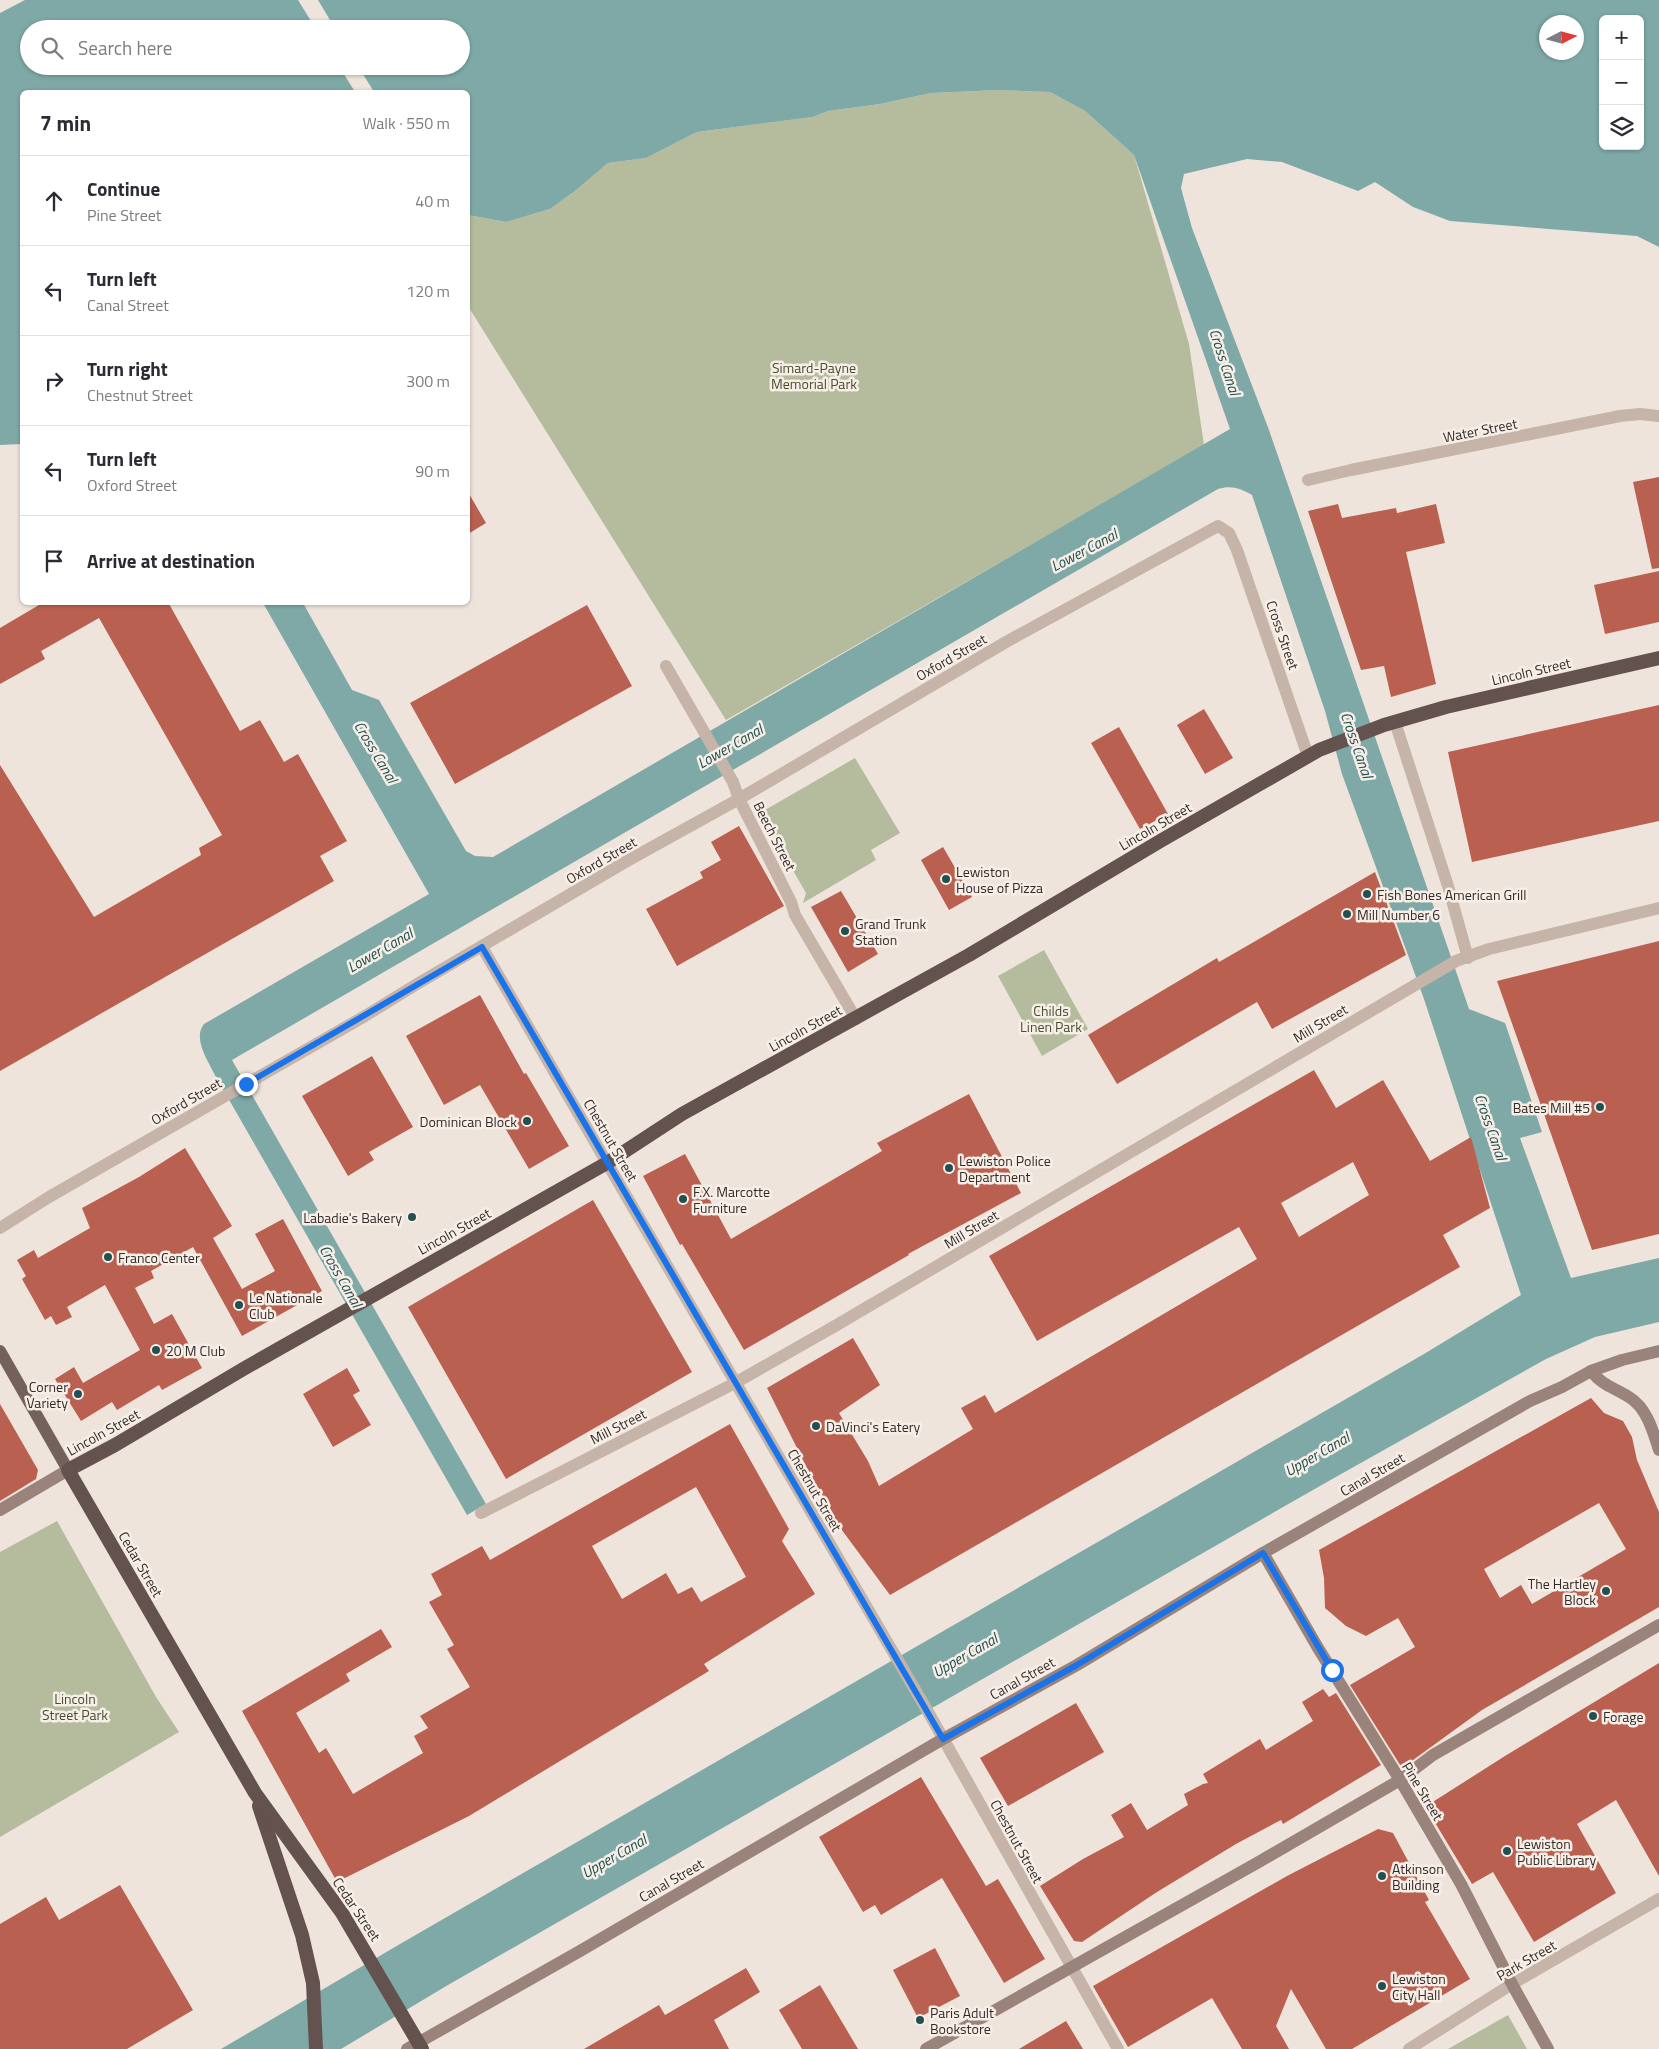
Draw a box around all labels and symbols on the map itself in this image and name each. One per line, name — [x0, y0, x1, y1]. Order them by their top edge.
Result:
north arrow — [1539, 15, 1584, 60]
water label: Cross Canal — [1203, 326, 1247, 400]
park label: Simard-Payne Memorial Park — [771, 357, 857, 394]
street label: Water Street — [1441, 413, 1519, 447]
water label: Lower Canal — [1047, 522, 1123, 577]
street label: Cross Street — [1261, 598, 1305, 672]
street label: Oxford Street — [912, 628, 990, 686]
street label: Lincoln Street — [1489, 652, 1573, 690]
water label: Cross Canal — [1335, 709, 1380, 783]
water label: Cross Canal — [348, 717, 404, 789]
water label: Lower Canal — [693, 717, 769, 774]
street label: Lincoln Street — [1115, 797, 1195, 855]
street label: Beech Street — [748, 798, 802, 875]
street label: Oxford Street — [562, 831, 640, 889]
place label: Lewiston House of Pizza — [956, 861, 1043, 898]
marker: Lewiston House of Pizza — [940, 873, 952, 885]
place label: Fish Bones American Grill — [1377, 884, 1526, 905]
marker: Fish Bones American Grill — [1361, 888, 1373, 900]
place label: Mill Number 6 — [1357, 904, 1440, 925]
marker: Mill Number 6 — [1341, 908, 1353, 920]
place label: Grand Trunk Station — [855, 913, 926, 950]
water label: Lower Canal — [343, 921, 419, 978]
marker: Grand Trunk Station — [839, 925, 851, 937]
street label: Mill Street — [1289, 998, 1351, 1048]
street label: Lincoln Street — [765, 999, 845, 1057]
park label: Childs Linen Park — [1020, 1000, 1082, 1037]
street label: Oxford Street — [147, 1072, 225, 1130]
route end — [235, 1073, 258, 1096]
water label: Cross Canal — [1469, 1091, 1514, 1165]
street label: Chestnut Street — [579, 1095, 643, 1185]
place label: Bates Mill #5 — [1513, 1097, 1590, 1118]
marker: Bates Mill #5 — [1594, 1101, 1606, 1113]
place label: Dominican Block — [419, 1111, 517, 1132]
marker: Dominican Block — [521, 1115, 533, 1127]
place label: Lewiston Police Department — [959, 1150, 1051, 1187]
marker: Lewiston Police Department — [943, 1162, 955, 1174]
place label: F.X. Marcotte Furniture — [693, 1181, 770, 1218]
marker: F.X. Marcotte Furniture — [677, 1193, 689, 1205]
street label: Lincoln Street — [414, 1202, 494, 1260]
street label: Mill Street — [940, 1204, 1002, 1254]
place label: Labadie's Bakery — [303, 1207, 402, 1228]
marker: Labadie's Bakery — [406, 1211, 418, 1223]
water label: Cross Canal — [314, 1240, 369, 1313]
place label: Franco Center — [118, 1247, 200, 1268]
marker: Franco Center — [102, 1251, 114, 1263]
place label: Le Nationale Club — [249, 1287, 322, 1324]
marker: Le Nationale Club — [233, 1299, 245, 1311]
place label: 20 M Club — [166, 1340, 225, 1361]
marker: 20 M Club — [150, 1344, 162, 1356]
place label: Corner Variety — [27, 1376, 68, 1413]
marker: Corner Variety — [72, 1388, 84, 1400]
street label: Lincoln Street — [63, 1403, 143, 1461]
street label: Mill Street — [586, 1403, 650, 1449]
place label: DaVinci's Eatery — [826, 1416, 921, 1437]
marker: DaVinci's Eatery — [810, 1420, 822, 1432]
water label: Upper Canal — [1280, 1425, 1355, 1482]
street label: Chestnut Street — [783, 1445, 847, 1535]
street label: Canal Street — [1336, 1447, 1408, 1501]
street label: Cedar Street — [114, 1527, 168, 1601]
place label: The Hartley Block — [1528, 1573, 1596, 1610]
marker: The Hartley Block — [1600, 1585, 1612, 1597]
water label: Upper Canal — [928, 1626, 1003, 1683]
street label: Canal Street — [986, 1651, 1058, 1705]
route start — [1321, 1659, 1344, 1682]
park label: Lincoln Street Park — [42, 1688, 108, 1725]
place label: Forage — [1603, 1706, 1644, 1727]
marker: Forage — [1587, 1710, 1599, 1722]
street label: Pine Street — [1397, 1758, 1449, 1824]
street label: Chestnut Street — [985, 1795, 1049, 1887]
water label: Upper Canal — [577, 1827, 652, 1884]
place label: Lewiston Public Library — [1517, 1833, 1596, 1870]
marker: Lewiston Public Library — [1501, 1845, 1513, 1857]
street label: Canal Street — [635, 1853, 707, 1907]
place label: Atkinson Building — [1392, 1858, 1444, 1895]
marker: Atkinson Building — [1376, 1870, 1388, 1882]
street label: Cedar Street — [328, 1873, 386, 1945]
street label: Park Street — [1492, 1934, 1560, 1986]
place label: Lewiston City Hall — [1392, 1968, 1446, 2005]
marker: Lewiston City Hall — [1376, 1980, 1388, 1992]
place label: Paris Adult Bookstore — [930, 2002, 994, 2039]
marker: Paris Adult Bookstore — [914, 2014, 926, 2026]

